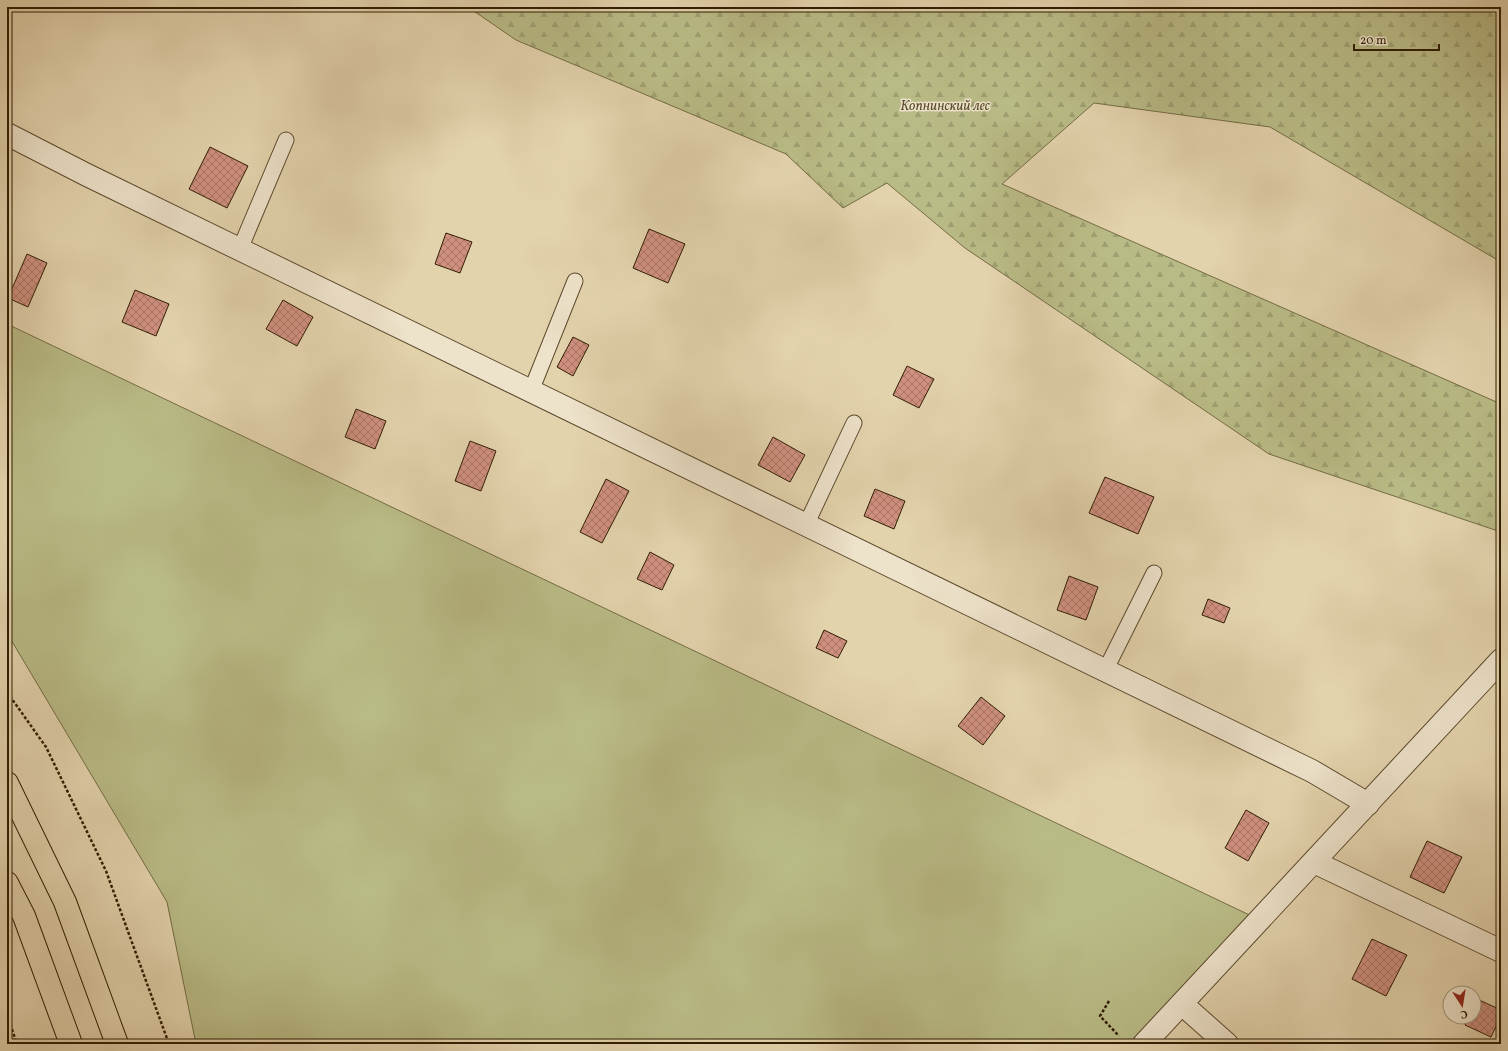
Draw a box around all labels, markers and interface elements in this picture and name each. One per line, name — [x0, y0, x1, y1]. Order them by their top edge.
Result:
scale bar — [1354, 26, 1439, 52]
text: 20 m — [1360, 33, 1387, 49]
park label: Копнинский лес — [900, 97, 990, 116]
north arrow — [1442, 985, 1482, 1025]
text: С — [1459, 1005, 1469, 1021]

